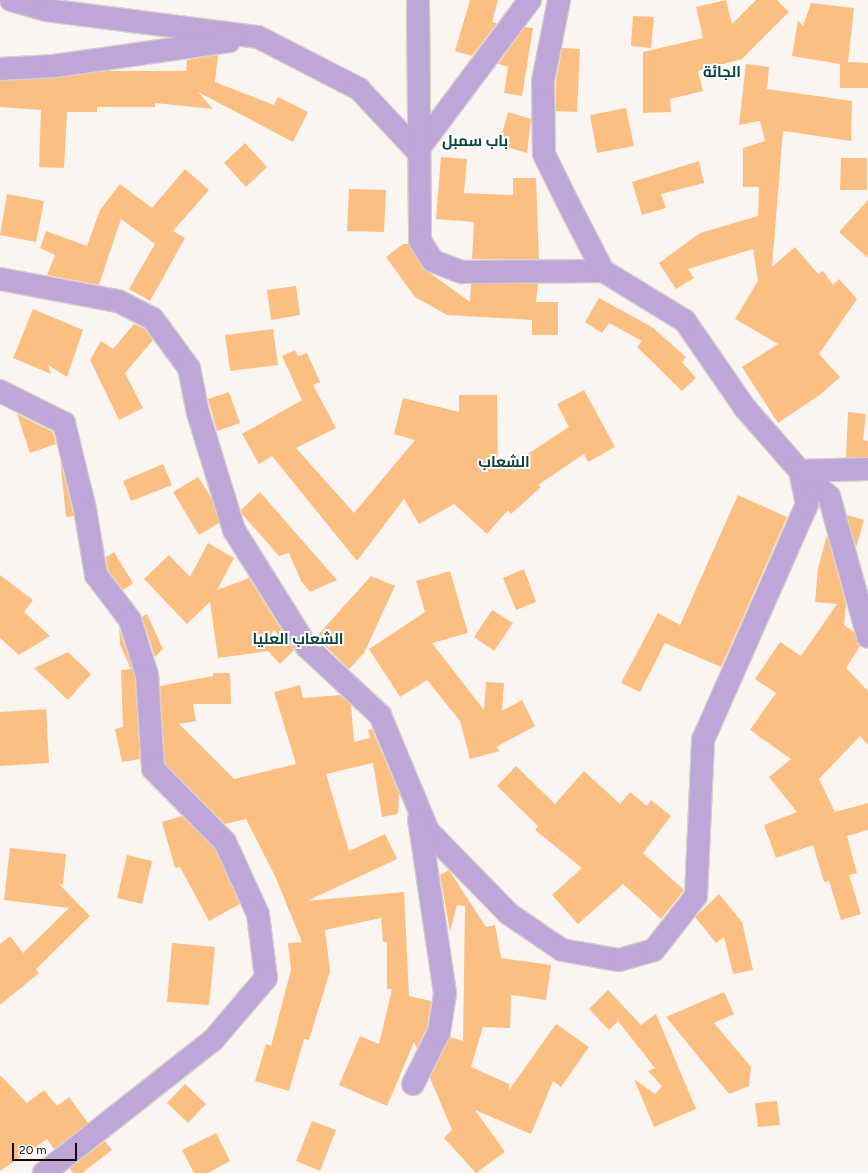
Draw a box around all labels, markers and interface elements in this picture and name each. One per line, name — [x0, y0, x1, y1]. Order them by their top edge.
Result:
district label: الجائة — [703, 64, 741, 82]
district label: باب سمبل — [442, 133, 508, 151]
district label: الشعاب — [478, 454, 530, 472]
district label: الشعاب العليا — [253, 631, 343, 649]
scale bar — [14, 1135, 79, 1161]
text: 20 m — [19, 1143, 47, 1157]

